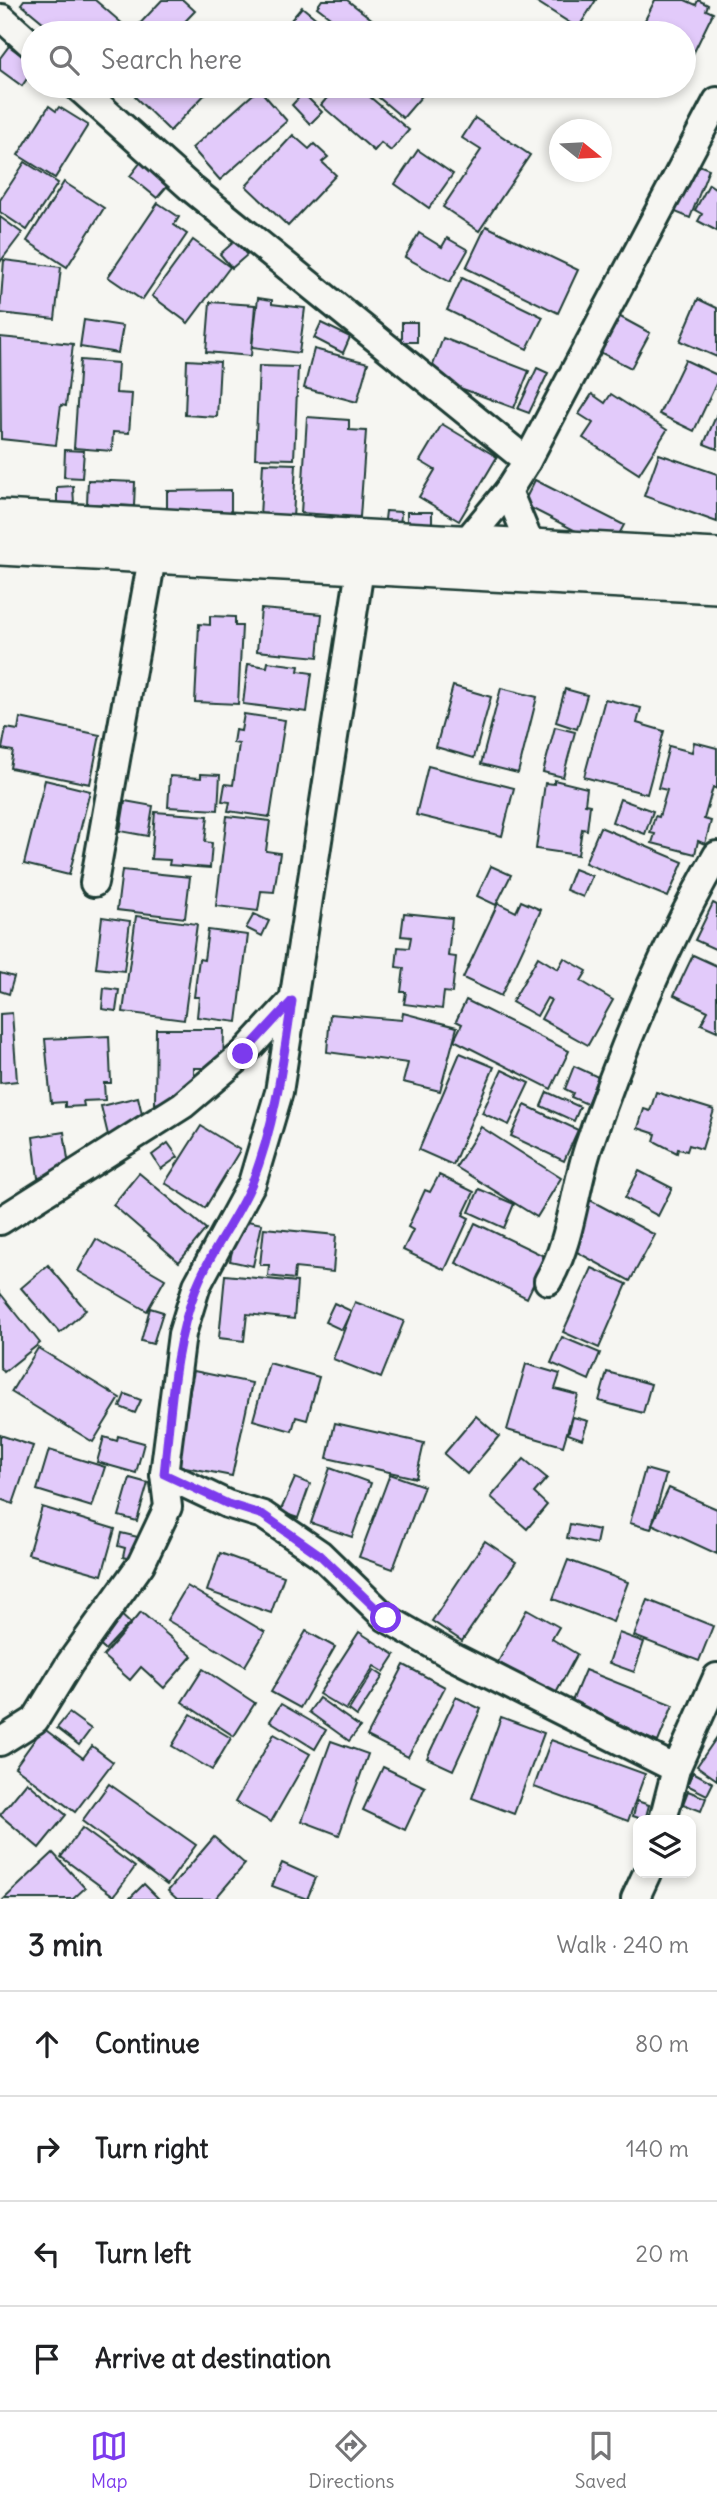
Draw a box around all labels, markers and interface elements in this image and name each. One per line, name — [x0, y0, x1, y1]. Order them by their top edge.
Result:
search box — [21, 21, 696, 98]
icon: search — [45, 41, 83, 79]
text: Search here — [101, 43, 242, 76]
north arrow — [549, 119, 612, 182]
route end — [227, 1038, 258, 1069]
route start — [370, 1602, 401, 1633]
map controls — [633, 1815, 696, 1878]
button: layers — [633, 1815, 696, 1878]
text: 3 min — [28, 1926, 103, 1964]
text: Walk · 240 m — [556, 1930, 689, 1959]
icon: ahead — [28, 2025, 66, 2063]
text: Continue — [95, 2027, 200, 2060]
text: 80 m — [635, 2029, 689, 2058]
icon: right — [28, 2130, 66, 2168]
text: Turn right — [95, 2132, 208, 2165]
text: 140 m — [626, 2134, 689, 2163]
icon: left — [28, 2235, 66, 2273]
text: Turn left — [95, 2237, 191, 2270]
text: 20 m — [636, 2239, 689, 2268]
icon: arrive — [28, 2340, 66, 2378]
text: Arrive at destination — [95, 2342, 331, 2375]
tab: Map — [90, 2427, 128, 2493]
tab: Directions — [309, 2427, 394, 2493]
tab: Saved — [575, 2427, 627, 2493]

